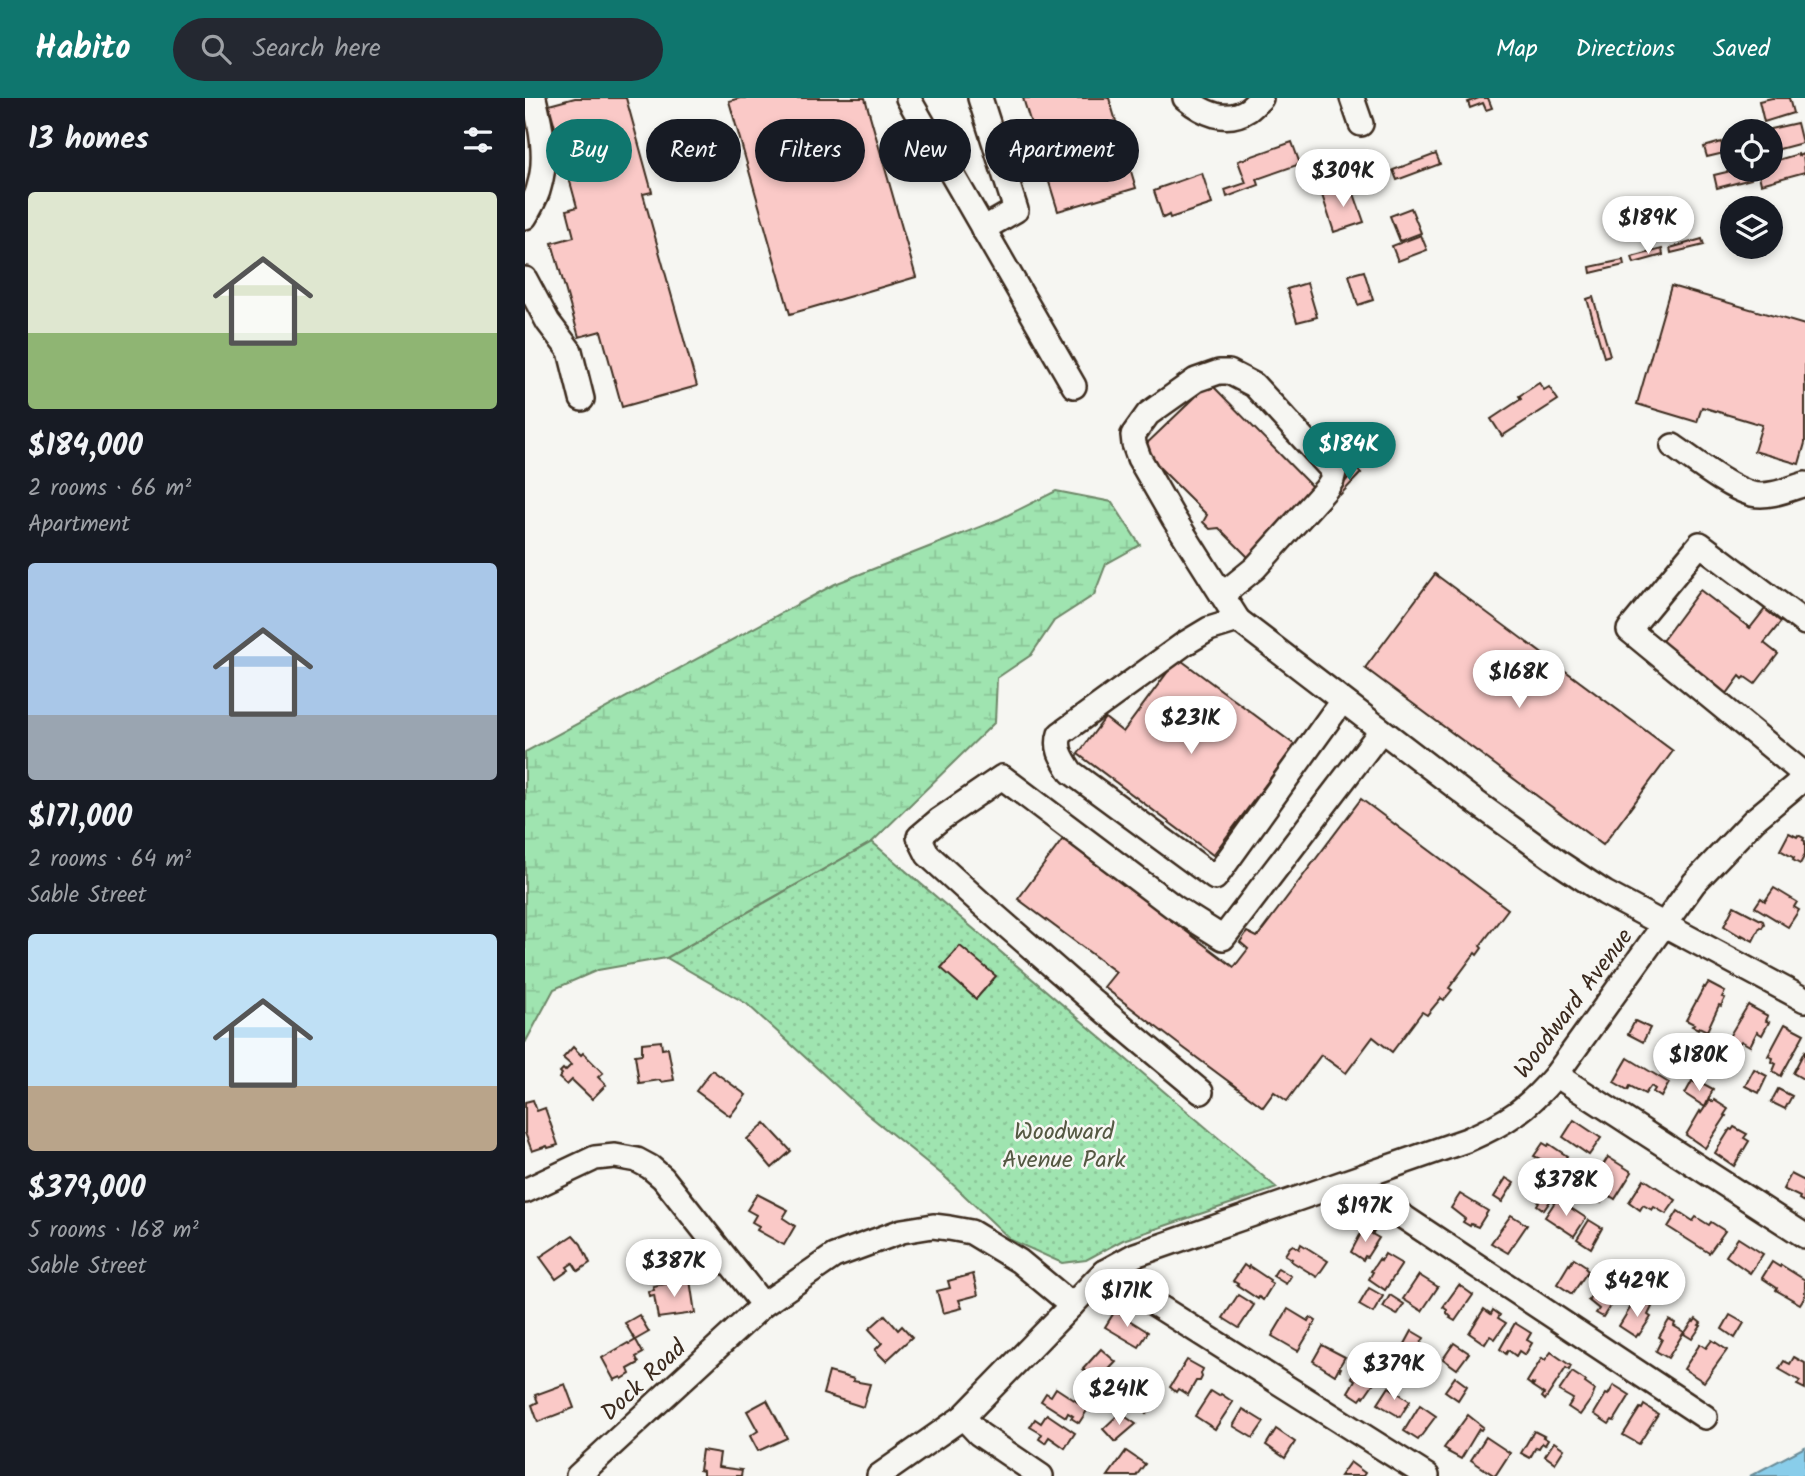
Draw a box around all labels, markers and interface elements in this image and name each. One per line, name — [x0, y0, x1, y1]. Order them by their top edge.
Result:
search box — [173, 18, 663, 81]
text: Habito — [35, 23, 131, 76]
text: Search here — [253, 28, 381, 70]
icon: search — [197, 30, 235, 68]
text: Map — [1496, 30, 1538, 69]
text: Directions — [1576, 30, 1675, 69]
text: Saved — [1713, 30, 1770, 69]
text: 13 homes — [28, 116, 149, 164]
chip: Buy — [546, 119, 632, 182]
chip: Rent — [646, 119, 741, 182]
chip: Filters — [755, 119, 865, 182]
chip: New — [879, 119, 971, 182]
chip: Apartment — [985, 119, 1139, 182]
map controls — [1720, 119, 1783, 259]
button: locate — [1720, 119, 1783, 182]
icon: filters — [459, 121, 497, 159]
pin: $309K — [1294, 150, 1392, 209]
text: $309K — [1311, 154, 1375, 190]
button: layers — [1720, 196, 1783, 259]
pin: $189K — [1599, 197, 1697, 256]
text: $189K — [1618, 201, 1678, 237]
icon: home — [200, 238, 326, 364]
pin: $184K — [1300, 422, 1398, 482]
text: $184,000 — [28, 423, 143, 471]
text: $184K — [1319, 427, 1379, 463]
text: 2 rooms · 66 m² — [28, 471, 191, 507]
text: Apartment — [28, 507, 130, 543]
icon: home — [200, 609, 326, 735]
pin: $168K — [1470, 650, 1568, 710]
text: $168K — [1489, 655, 1549, 691]
pin: $231K — [1142, 696, 1240, 756]
text: $231K — [1161, 701, 1221, 737]
text: $171,000 — [28, 794, 132, 842]
text: 2 rooms · 64 m² — [28, 842, 191, 878]
text: Sable Street — [28, 878, 147, 914]
street label: Woodward Avenue — [1504, 920, 1644, 1088]
icon: home — [200, 980, 326, 1106]
pin: $180K — [1650, 1034, 1748, 1093]
text: $180K — [1669, 1038, 1729, 1074]
park label: Woodward Avenue Park — [1002, 1113, 1127, 1180]
pin: $378K — [1517, 1158, 1615, 1218]
text: $378K — [1534, 1163, 1598, 1199]
text: $379,000 — [28, 1165, 146, 1213]
pin: $197K — [1316, 1184, 1414, 1244]
text: $197K — [1337, 1189, 1393, 1225]
text: 5 rooms · 168 m² — [28, 1213, 199, 1249]
pin: $387K — [625, 1240, 723, 1299]
text: $387K — [642, 1244, 706, 1280]
text: Sable Street — [28, 1249, 147, 1285]
pin: $429K — [1588, 1260, 1686, 1319]
text: $429K — [1604, 1264, 1670, 1300]
pin: $171K — [1078, 1270, 1176, 1329]
text: $171K — [1101, 1274, 1153, 1310]
street label: Dock Road — [592, 1330, 697, 1432]
pin: $379K — [1345, 1342, 1443, 1402]
text: $379K — [1363, 1347, 1425, 1383]
pin: $241K — [1070, 1368, 1168, 1427]
text: $241K — [1089, 1372, 1149, 1408]

